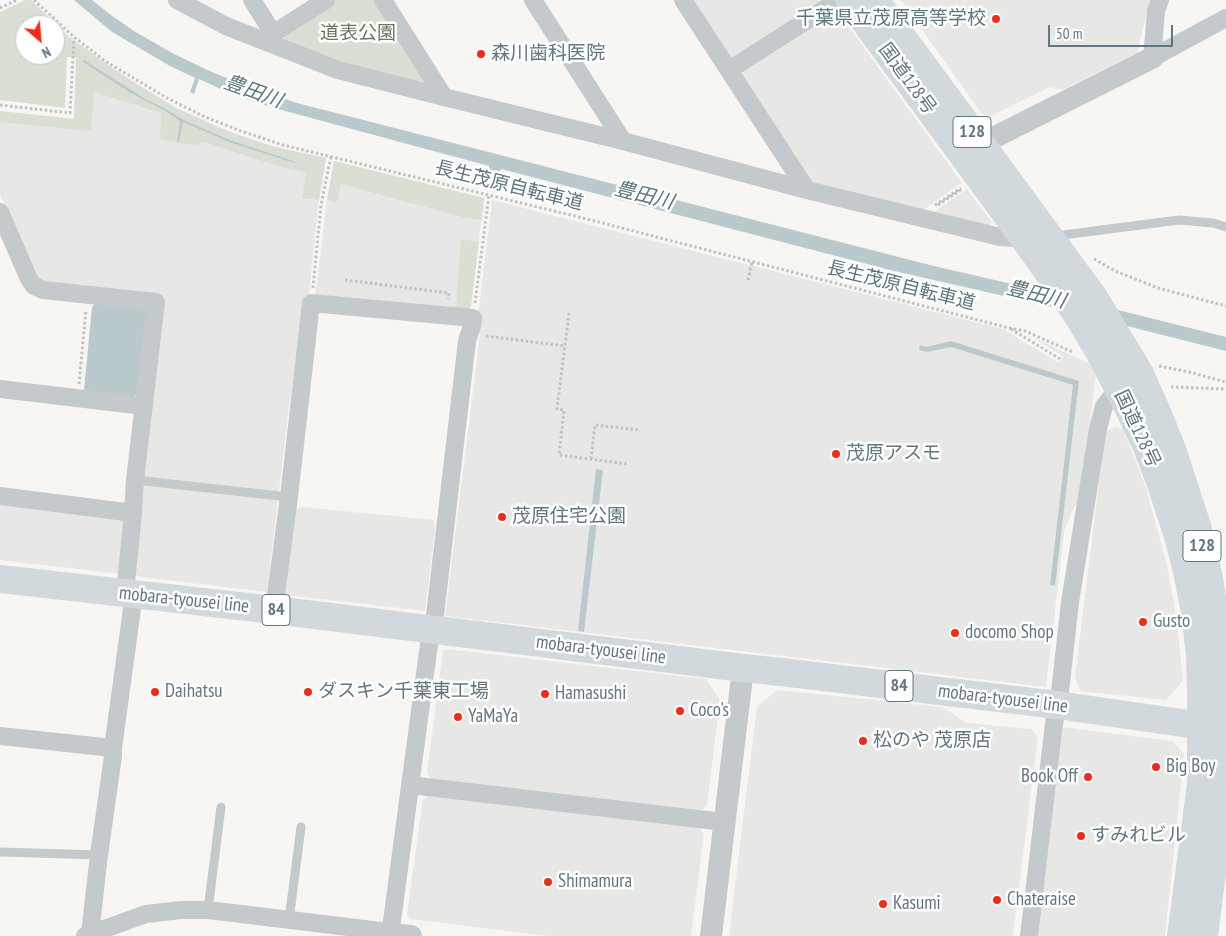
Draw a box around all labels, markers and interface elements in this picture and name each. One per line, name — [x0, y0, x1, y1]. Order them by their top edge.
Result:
place label: 千葉県立茂原高等学校 — [796, 8, 986, 30]
marker: 千葉県立茂原高等学校 — [990, 13, 1002, 25]
north arrow — [15, 15, 65, 65]
scale bar — [1051, 15, 1176, 47]
park label: 道表公園 — [320, 23, 396, 45]
text: 50 m — [1056, 24, 1082, 43]
street label: 国道128号 — [873, 39, 941, 119]
text: N — [39, 43, 54, 62]
place label: 森川歯科医院 — [491, 43, 605, 65]
marker: 森川歯科医院 — [475, 48, 487, 60]
water label: 豊田川 — [221, 70, 285, 114]
road number: 128 — [953, 116, 991, 148]
street label: 長生茂原自転車道 — [432, 157, 586, 215]
water label: 豊田川 — [612, 177, 676, 215]
street label: 長生茂原自転車道 — [824, 257, 978, 315]
water label: 豊田川 — [1004, 276, 1068, 314]
street label: 国道128号 — [1109, 387, 1165, 471]
place label: 茂原アスモ — [846, 443, 941, 465]
marker: 茂原アスモ — [830, 448, 842, 460]
place label: 茂原住宅公園 — [512, 506, 626, 528]
marker: 茂原住宅公園 — [496, 511, 508, 523]
road number: 128 — [1183, 530, 1221, 562]
street label: mobara-tyousei line — [118, 582, 250, 618]
road number: 84 — [262, 594, 290, 626]
place label: Gusto — [1153, 611, 1190, 633]
marker: Gusto — [1137, 616, 1149, 628]
place label: docomo Shop — [965, 622, 1054, 644]
marker: docomo Shop — [949, 627, 961, 639]
street label: mobara-tyousei line — [535, 631, 667, 669]
road number: 84 — [885, 670, 913, 701]
street label: mobara-tyousei line — [937, 680, 1069, 718]
place label: Daihatsu — [165, 681, 223, 703]
place label: ダスキン千葉東工場 — [318, 681, 489, 703]
place label: Hamasushi — [555, 683, 626, 705]
marker: Daihatsu — [149, 686, 161, 698]
marker: ダスキン千葉東工場 — [302, 686, 314, 698]
marker: Hamasushi — [539, 688, 551, 700]
place label: Coco's — [690, 700, 729, 722]
marker: Coco's — [674, 705, 686, 717]
place label: YaMaYa — [468, 706, 518, 728]
marker: YaMaYa — [452, 711, 464, 723]
place label: 松のや 茂原店 — [873, 730, 991, 752]
marker: 松のや 茂原店 — [857, 735, 869, 747]
place label: Big Boy — [1166, 756, 1215, 778]
marker: Big Boy — [1150, 761, 1162, 773]
place label: Book Off — [1021, 766, 1078, 788]
marker: Book Off — [1082, 771, 1094, 783]
place label: すみれビル — [1091, 825, 1186, 847]
marker: すみれビル — [1075, 830, 1087, 842]
place label: Shimamura — [558, 871, 632, 893]
marker: Shimamura — [542, 876, 554, 888]
place label: Chateraise — [1007, 889, 1076, 911]
place label: Kasumi — [893, 893, 941, 915]
marker: Chateraise — [991, 894, 1003, 906]
marker: Kasumi — [877, 898, 889, 910]

